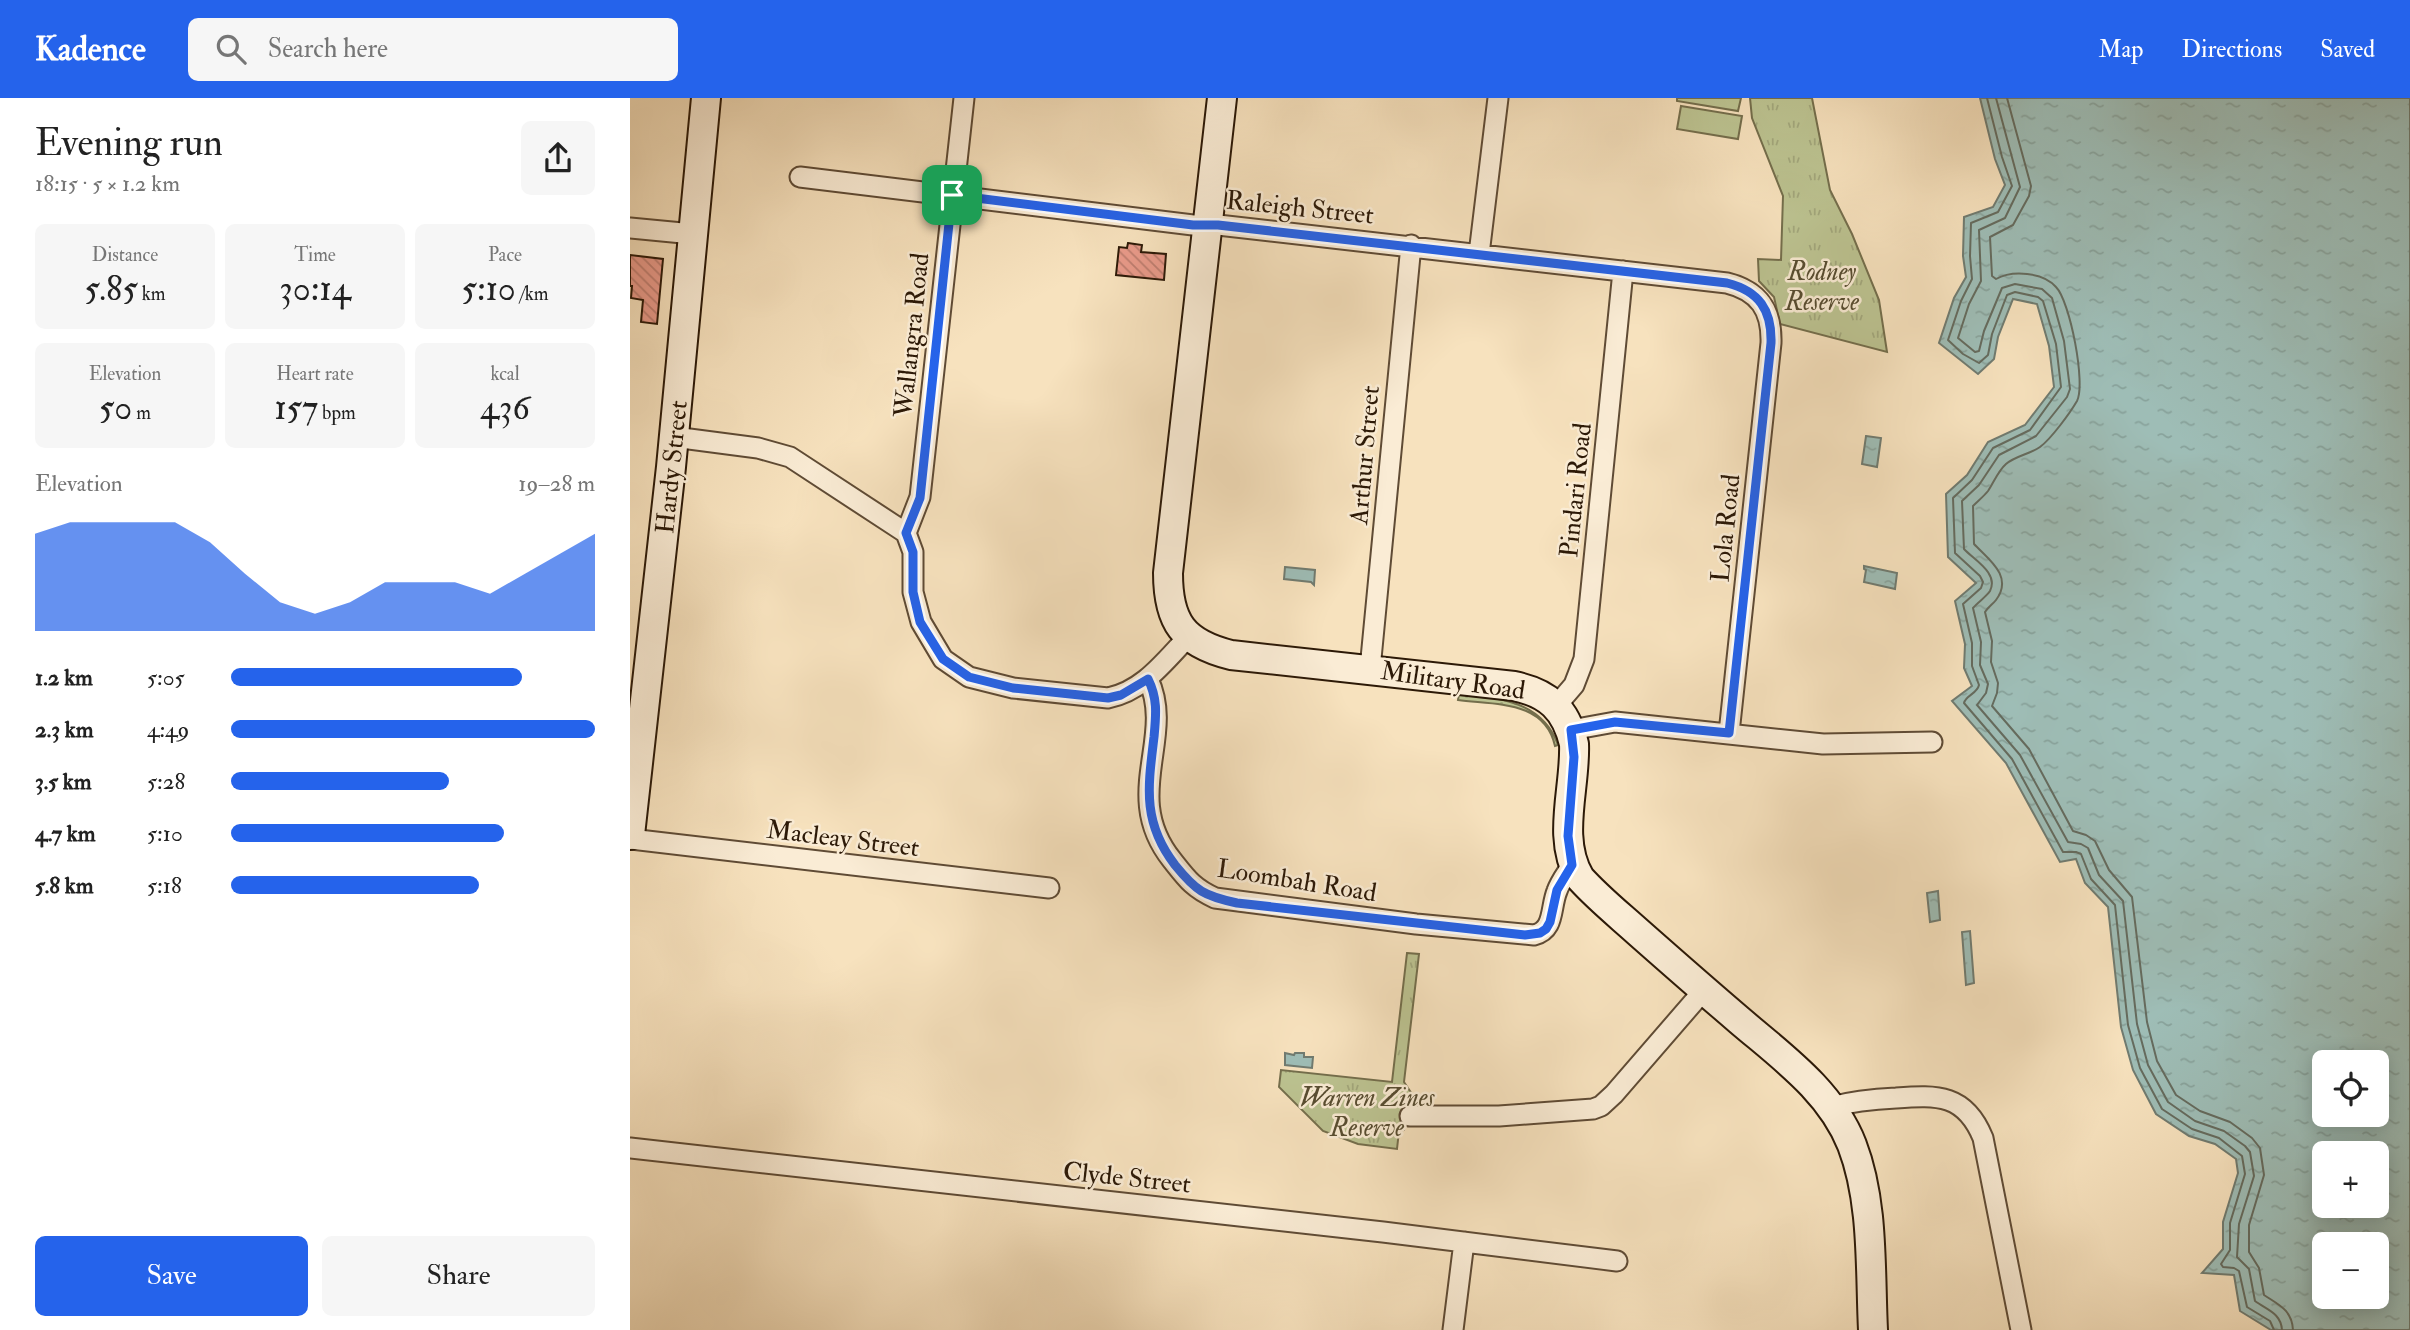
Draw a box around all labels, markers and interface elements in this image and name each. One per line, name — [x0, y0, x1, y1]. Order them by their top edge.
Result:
search box — [188, 18, 678, 81]
text: Kadence — [35, 29, 146, 70]
icon: search — [212, 30, 250, 68]
text: Search here — [268, 33, 388, 65]
text: Map — [2098, 34, 2143, 65]
text: Directions — [2181, 34, 2282, 65]
text: Saved — [2320, 34, 2375, 65]
text: Evening run — [35, 119, 223, 167]
button: share — [521, 121, 595, 195]
pin — [922, 165, 982, 225]
text: 18:15 · 5 × 1.2 km — [35, 169, 180, 198]
icon: arrive — [933, 176, 971, 214]
street label: Raleigh Street — [1225, 184, 1375, 232]
text: Distance — [92, 243, 158, 267]
text: Time — [294, 243, 336, 267]
text: Pace — [488, 243, 522, 267]
street label: Wallangra Road — [887, 251, 937, 420]
park label: Rodney Reserve — [1784, 256, 1859, 318]
text: 5.85 — [84, 267, 138, 311]
text: 30:14 — [279, 267, 351, 311]
text: 5:10 — [462, 267, 516, 311]
text: km — [138, 282, 166, 306]
text: /km — [516, 282, 549, 306]
text: Elevation — [89, 362, 161, 386]
text: Heart rate — [276, 362, 354, 386]
text: kcal — [490, 362, 520, 386]
street label: Arthur Street — [1343, 384, 1387, 527]
text: 50 — [99, 386, 132, 430]
text: 157 — [274, 386, 318, 430]
text: 436 — [480, 386, 530, 430]
street label: Hardy Street — [649, 399, 695, 535]
text: m — [132, 401, 151, 425]
text: bpm — [318, 401, 356, 425]
street label: Pindari Road — [1553, 421, 1599, 559]
text: Elevation — [35, 469, 123, 498]
text: 19–28 m — [518, 469, 595, 498]
street label: Lola Road — [1704, 472, 1748, 584]
street label: Military Road — [1379, 655, 1527, 707]
text: 1.2 km — [35, 663, 93, 692]
text: 5:05 — [147, 663, 185, 692]
text: 2.3 km — [35, 715, 94, 744]
text: 4:49 — [147, 715, 189, 744]
text: 3.5 km — [35, 767, 92, 796]
text: 5:28 — [147, 767, 185, 796]
street label: Macleay Street — [765, 814, 921, 864]
text: 4.7 km — [35, 819, 96, 848]
text: 5:10 — [147, 819, 183, 848]
street label: Loombah Road — [1215, 853, 1379, 909]
text: 5.8 km — [35, 871, 94, 900]
text: 5:18 — [147, 871, 182, 900]
map controls — [2312, 1050, 2389, 1309]
button: locate — [2312, 1050, 2389, 1127]
park label: Warren Zines Reserve — [1299, 1082, 1435, 1144]
button: + — [2312, 1141, 2389, 1218]
street label: Clyde Street — [1061, 1155, 1192, 1201]
button: − — [2312, 1232, 2389, 1309]
button: Save — [35, 1236, 308, 1316]
button: Share — [322, 1236, 595, 1316]

